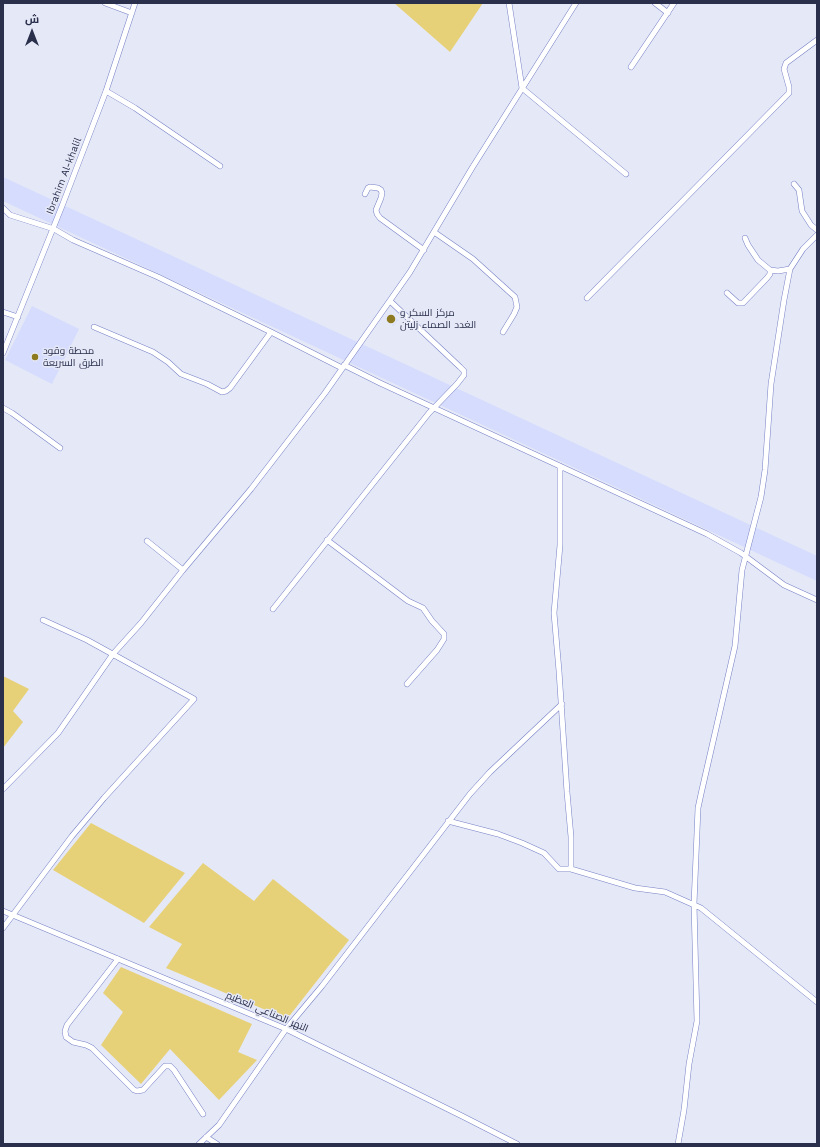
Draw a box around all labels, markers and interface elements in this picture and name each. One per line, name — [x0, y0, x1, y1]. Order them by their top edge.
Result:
north arrow — [12, 12, 52, 52]
text: ش — [25, 13, 39, 26]
street label: Ibrahim Al-khalil — [44, 136, 84, 216]
place label: مركز السكر و الغدد الصماء زليتن — [400, 307, 476, 330]
marker: مركز السكر و الغدد الصماء زليتن — [385, 313, 397, 325]
place label: محطة وقود الطرق السريعة — [43, 345, 103, 368]
marker: محطة وقود الطرق السريعة — [30, 352, 40, 362]
street label: النهر الصناعي العظيم — [224, 989, 310, 1035]

